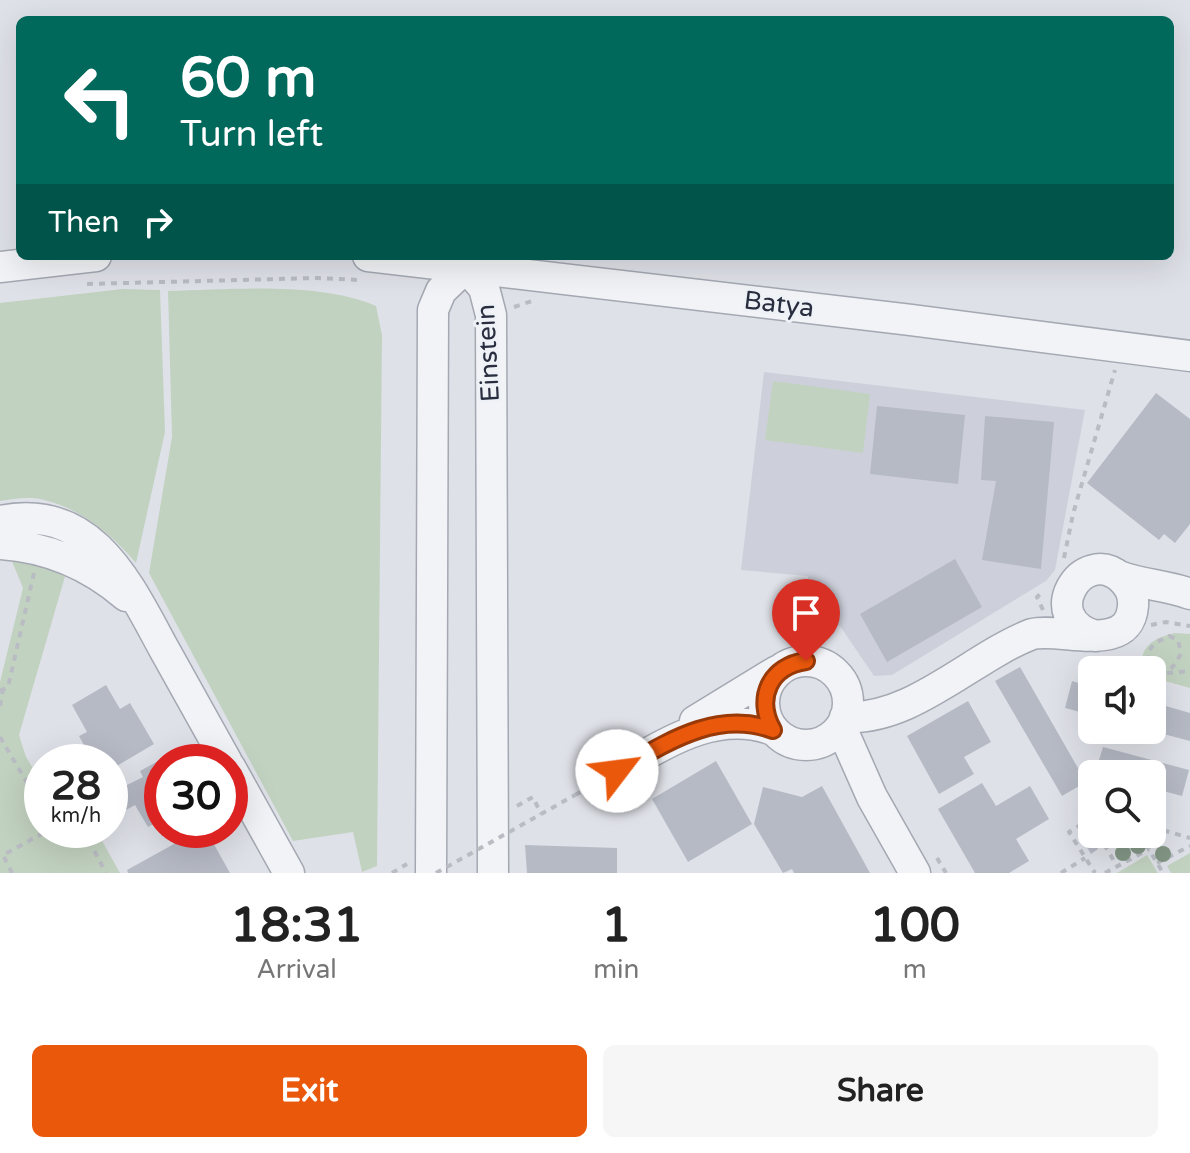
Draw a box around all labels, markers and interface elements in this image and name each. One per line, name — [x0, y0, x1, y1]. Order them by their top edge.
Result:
text: 60 m — [180, 45, 316, 112]
icon: left — [48, 48, 152, 152]
text: Turn left — [180, 113, 323, 156]
icon: right — [136, 200, 180, 244]
text: Then — [48, 204, 120, 241]
street label: Batya — [742, 284, 816, 324]
street label: Einstein — [470, 303, 506, 403]
pin — [772, 579, 840, 661]
icon: arrive — [784, 591, 828, 635]
map controls — [1078, 656, 1166, 848]
button: sound — [1078, 656, 1166, 744]
position arrow — [575, 729, 659, 813]
speed limit sign: 30 — [144, 744, 248, 848]
button: search — [1078, 760, 1166, 848]
text: 28 — [51, 762, 101, 810]
text: km/h — [51, 804, 101, 828]
text: 18:31 — [230, 897, 363, 955]
text: 1 — [601, 897, 631, 955]
text: 100 — [869, 897, 960, 955]
text: Arrival — [256, 954, 337, 985]
text: min — [593, 954, 639, 985]
text: m — [903, 954, 927, 985]
button: Exit — [32, 1045, 587, 1137]
button: Share — [603, 1045, 1158, 1137]

